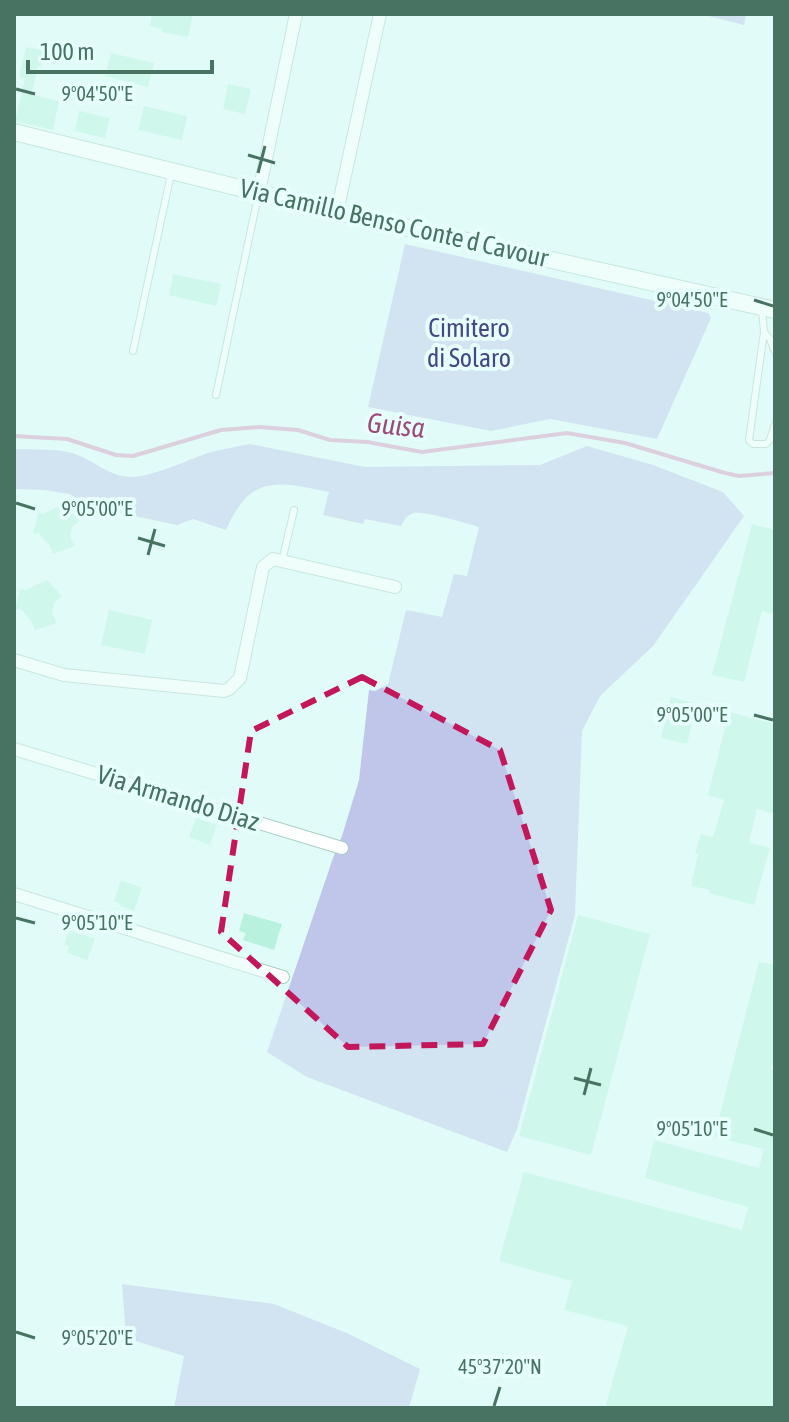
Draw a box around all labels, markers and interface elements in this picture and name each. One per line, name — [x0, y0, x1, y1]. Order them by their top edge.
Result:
scale bar — [28, 24, 212, 74]
text: 100 m — [40, 38, 94, 65]
text: 9°04'50"E — [62, 82, 133, 105]
street label: Via Camillo Benso Conte d Cavour — [237, 173, 551, 273]
text: 9°04'50"E — [657, 288, 728, 311]
park label: Cimitero di Solaro — [427, 313, 511, 373]
water label: Guisa — [366, 406, 426, 444]
text: 9°05'00"E — [62, 497, 133, 520]
text: 9°05'00"E — [657, 703, 728, 726]
street label: Via Armando Diaz — [93, 759, 263, 837]
text: 9°05'10"E — [62, 911, 133, 934]
text: 9°05'10"E — [657, 1117, 728, 1140]
text: 9°05'20"E — [62, 1326, 133, 1349]
text: 45°37'20"N — [458, 1355, 542, 1378]

